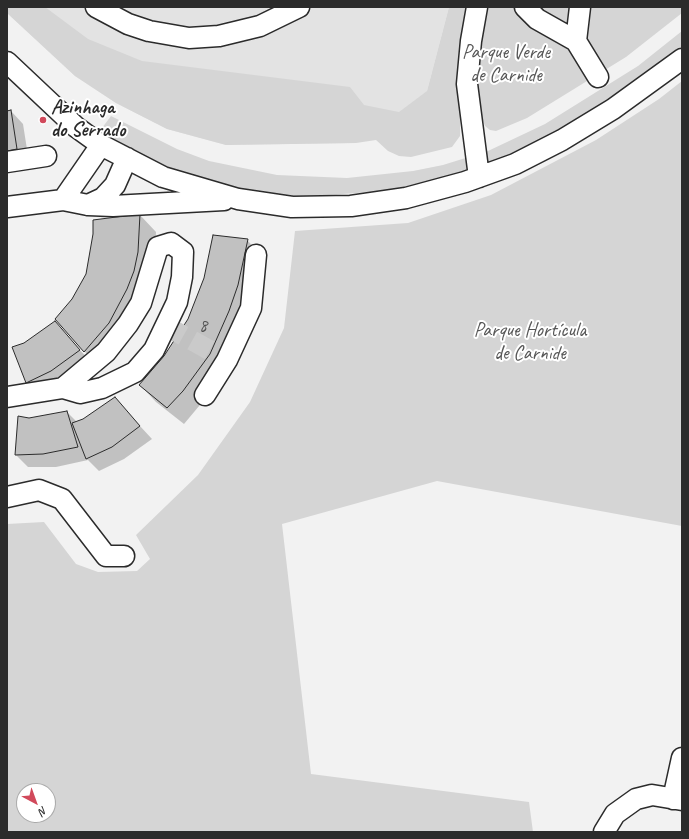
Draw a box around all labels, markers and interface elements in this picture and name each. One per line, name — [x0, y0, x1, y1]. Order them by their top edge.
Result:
park label: Parque Verde de Carnide — [462, 41, 550, 88]
place label: Azinhaga do Serrado — [51, 96, 125, 143]
marker: Azinhaga do Serrado — [38, 115, 48, 125]
house number: 8 — [199, 315, 207, 337]
park label: Parque Hortícula de Carnide — [474, 319, 586, 366]
north arrow — [16, 783, 56, 823]
text: N — [36, 804, 50, 819]

